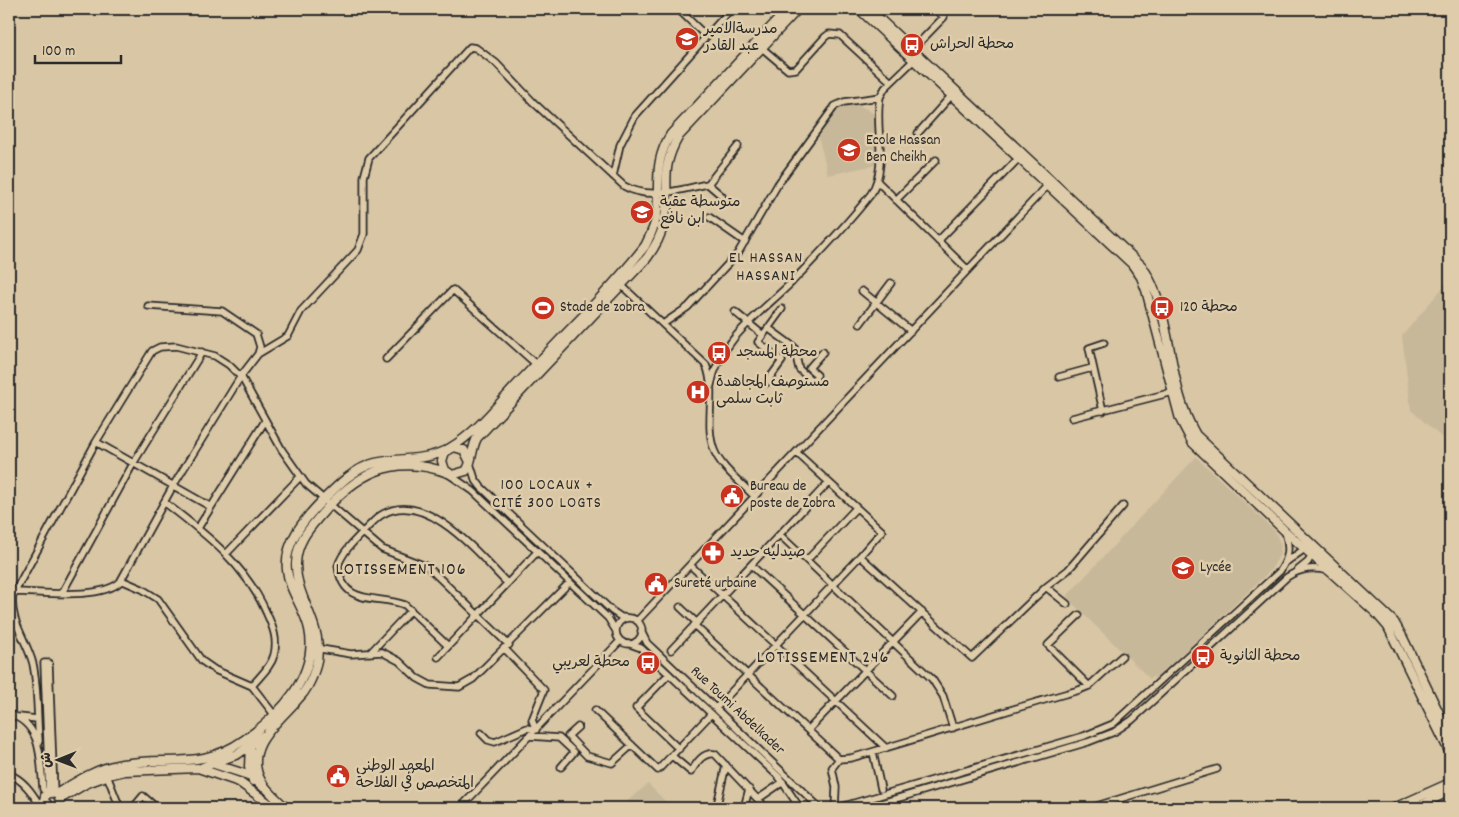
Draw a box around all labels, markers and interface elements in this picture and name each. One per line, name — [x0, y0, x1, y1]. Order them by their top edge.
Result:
place label: مدرسةالامير عبد القادر — [703, 19, 778, 58]
school or university icon: مدرسةالامير عبد القادر — [674, 26, 700, 52]
scale bar — [35, 32, 121, 64]
bus stop icon: محطة الحراش — [899, 32, 925, 58]
place label: محطة الحراش — [930, 34, 1014, 56]
text: 100 m — [42, 41, 75, 63]
place label: Ecole Hassan Ben Cheikh — [866, 130, 941, 169]
school or university icon: Ecole Hassan Ben Cheikh — [836, 137, 862, 163]
place label: متوسطة عقبة ابن نافع — [660, 192, 740, 231]
school or university icon: متوسطة عقبة ابن نافع — [629, 199, 655, 225]
district label: EL HASSAN HASSANI — [729, 247, 803, 288]
sports icon: Stade de zobra — [530, 295, 556, 321]
bus stop icon: محطة 120 — [1149, 295, 1175, 321]
place label: Stade de zobra — [560, 297, 646, 319]
place label: محطة 120 — [1180, 297, 1238, 319]
bus stop icon: محطة المسجد — [706, 340, 732, 366]
place label: محطة المسجد — [736, 342, 818, 364]
place label: مستوصف المجاهدة ثابت سلمى — [716, 372, 830, 411]
hospital icon: مستوصف المجاهدة ثابت سلمى — [685, 379, 711, 405]
district label: 100 LOCAUX + CITÉ 300 LOGTS — [492, 474, 602, 515]
place label: Bureau de poste de Zobra — [750, 476, 836, 515]
public building icon: Bureau de poste de Zobra — [719, 483, 745, 509]
pharmacy icon: صيدليه حديد — [700, 540, 726, 566]
place label: صيدليه حديد — [730, 542, 806, 564]
school or university icon: Lycée — [1170, 555, 1196, 581]
place label: Lycée — [1200, 557, 1232, 579]
district label: LOTISSEMENT 106 — [335, 558, 467, 583]
public building icon: Sureté urbaine — [643, 571, 669, 597]
place label: Sureté urbaine — [674, 573, 757, 595]
bus stop icon: محطة الثانوية — [1190, 644, 1216, 670]
district label: LOTISSEMENT 246 — [757, 646, 889, 671]
place label: محطة الثانوية — [1220, 646, 1301, 668]
bus stop icon: محطة لعريبي — [635, 650, 661, 676]
place label: محطة لعريبي — [552, 652, 630, 674]
street label: Rue Toumi Abdelkader — [685, 661, 790, 761]
north arrow — [32, 734, 82, 784]
text: ش — [37, 752, 57, 768]
place label: المعهد الوطني المتخصص في الفلاحة — [356, 756, 474, 795]
public building icon: المعهد الوطني المتخصص في الفلاحة — [325, 763, 351, 789]

